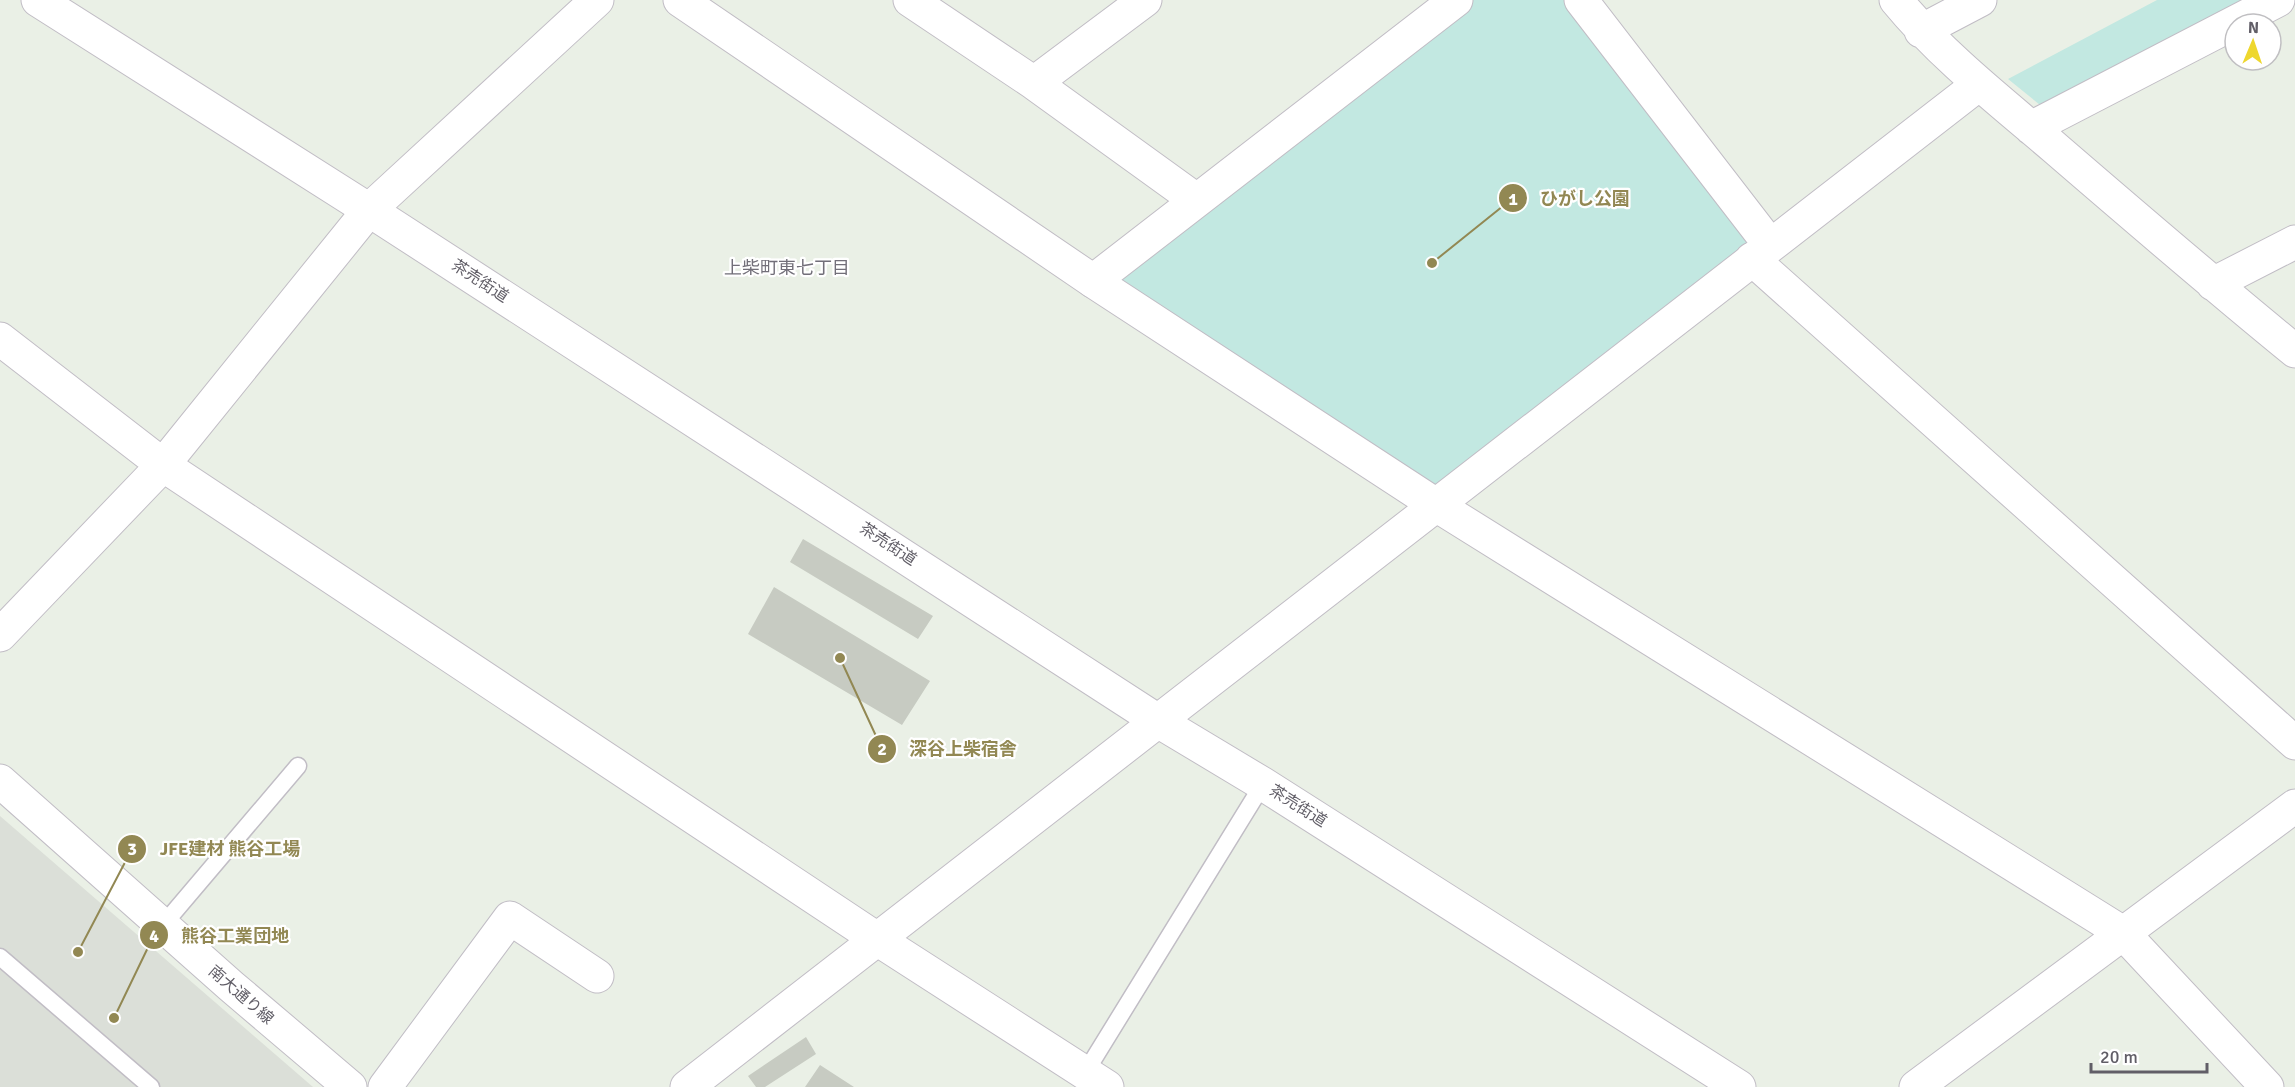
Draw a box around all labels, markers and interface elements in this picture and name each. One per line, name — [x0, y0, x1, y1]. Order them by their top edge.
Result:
north arrow — [2223, 12, 2283, 72]
text: N — [2248, 18, 2259, 38]
callout: ひがし公園 — [1498, 180, 1642, 216]
text: 1 — [1508, 188, 1518, 210]
text: ひがし公園 — [1540, 188, 1630, 210]
street label: 茶売街道 — [448, 255, 512, 307]
district label: 上柴町東七丁目 — [724, 257, 850, 279]
street label: 茶売街道 — [856, 518, 920, 570]
callout: 深谷上柴宿舎 — [867, 731, 1029, 767]
text: 2 — [877, 738, 887, 760]
text: 深谷上柴宿舎 — [909, 738, 1017, 760]
street label: 茶売街道 — [1266, 781, 1330, 831]
callout: JFE建材 熊谷工場 — [117, 831, 312, 867]
text: 3 — [127, 838, 137, 860]
text: JFE建材 熊谷工場 — [160, 838, 300, 860]
callout: 熊谷工業団地 — [139, 917, 301, 953]
text: 4 — [149, 925, 159, 947]
text: 熊谷工業団地 — [181, 925, 289, 947]
street label: 南大通り線 — [204, 961, 278, 1029]
scale bar — [2091, 1036, 2206, 1074]
text: 20 m — [2100, 1046, 2138, 1068]

